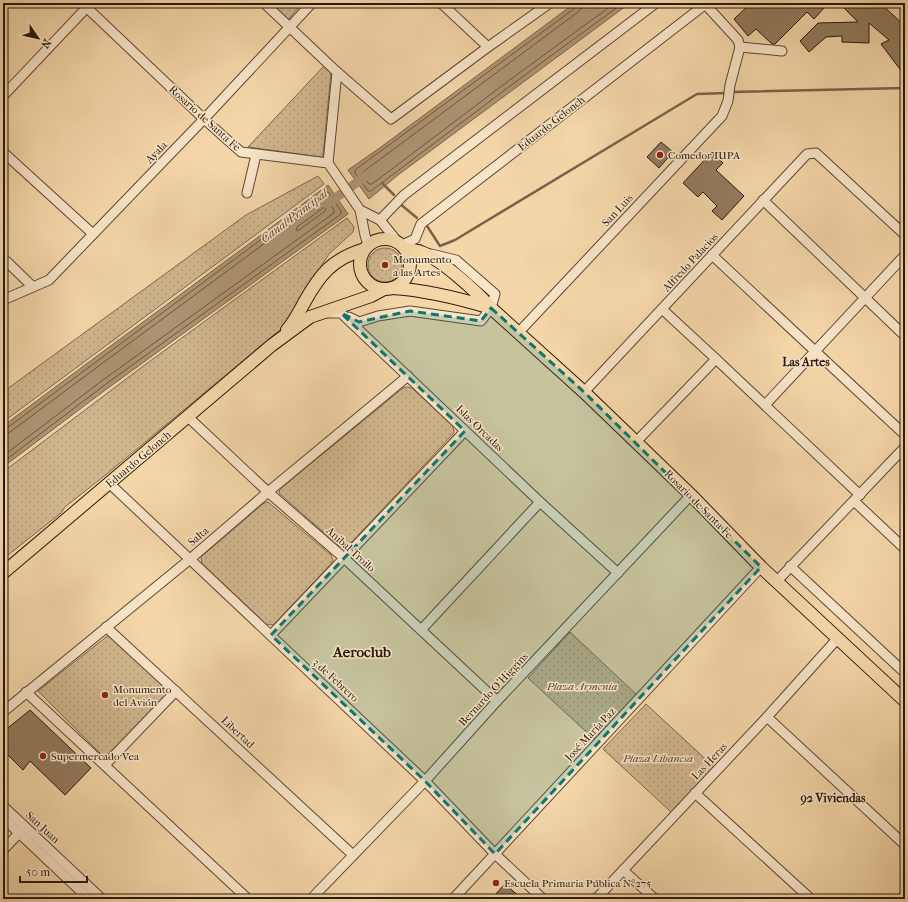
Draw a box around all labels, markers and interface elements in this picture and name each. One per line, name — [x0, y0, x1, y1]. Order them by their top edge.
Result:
north arrow — [18, 18, 58, 58]
text: N — [38, 36, 54, 51]
street label: Rosario de Santa Fe — [166, 83, 244, 154]
street label: Eduardo Gelonch — [515, 93, 588, 154]
street label: Ayala — [142, 138, 171, 167]
place label: Comedor IUPA — [668, 149, 741, 162]
marker: Comedor IUPA — [655, 150, 665, 160]
water label: Canal Principal — [258, 185, 332, 246]
street label: San Luis — [599, 191, 636, 229]
street label: Alfredo Palacios — [659, 230, 721, 295]
place label: Monumento a las Artes — [393, 253, 452, 279]
marker: Monumento a las Artes — [380, 260, 390, 270]
district label: Las Artes — [782, 355, 830, 369]
street label: Islas Orcadas — [453, 402, 506, 454]
street label: Eduardo Gelonch — [103, 428, 174, 491]
street label: Rosario de Santa Fe — [662, 467, 736, 542]
street label: Salta — [185, 523, 212, 549]
street label: Anibal Troilo — [323, 523, 378, 575]
district label: Aeroclub — [332, 643, 391, 661]
street label: Bernardo O'Higgins — [456, 650, 531, 729]
street label: 3 de Febrero — [310, 656, 362, 705]
park label: Plaza Armenia — [546, 680, 617, 693]
place label: Monumento del Avión — [113, 683, 172, 709]
marker: Monumento del Avión — [100, 690, 110, 700]
street label: José María Paz — [562, 705, 619, 765]
street label: Libertad — [218, 714, 258, 752]
street label: Las Heras — [689, 740, 730, 783]
place label: Supermercado Vea — [51, 750, 140, 763]
marker: Supermercado Vea — [38, 751, 48, 761]
park label: Plaza Libanesa — [622, 752, 693, 765]
district label: 92 Viviendas — [799, 791, 866, 806]
street label: San Juan — [23, 809, 63, 847]
scale bar — [20, 858, 87, 884]
text: 50 m — [26, 865, 50, 879]
place label: Escuela Primaria Pública N°275 — [504, 877, 651, 890]
marker: Escuela Primaria Pública N°275 — [491, 878, 501, 888]

